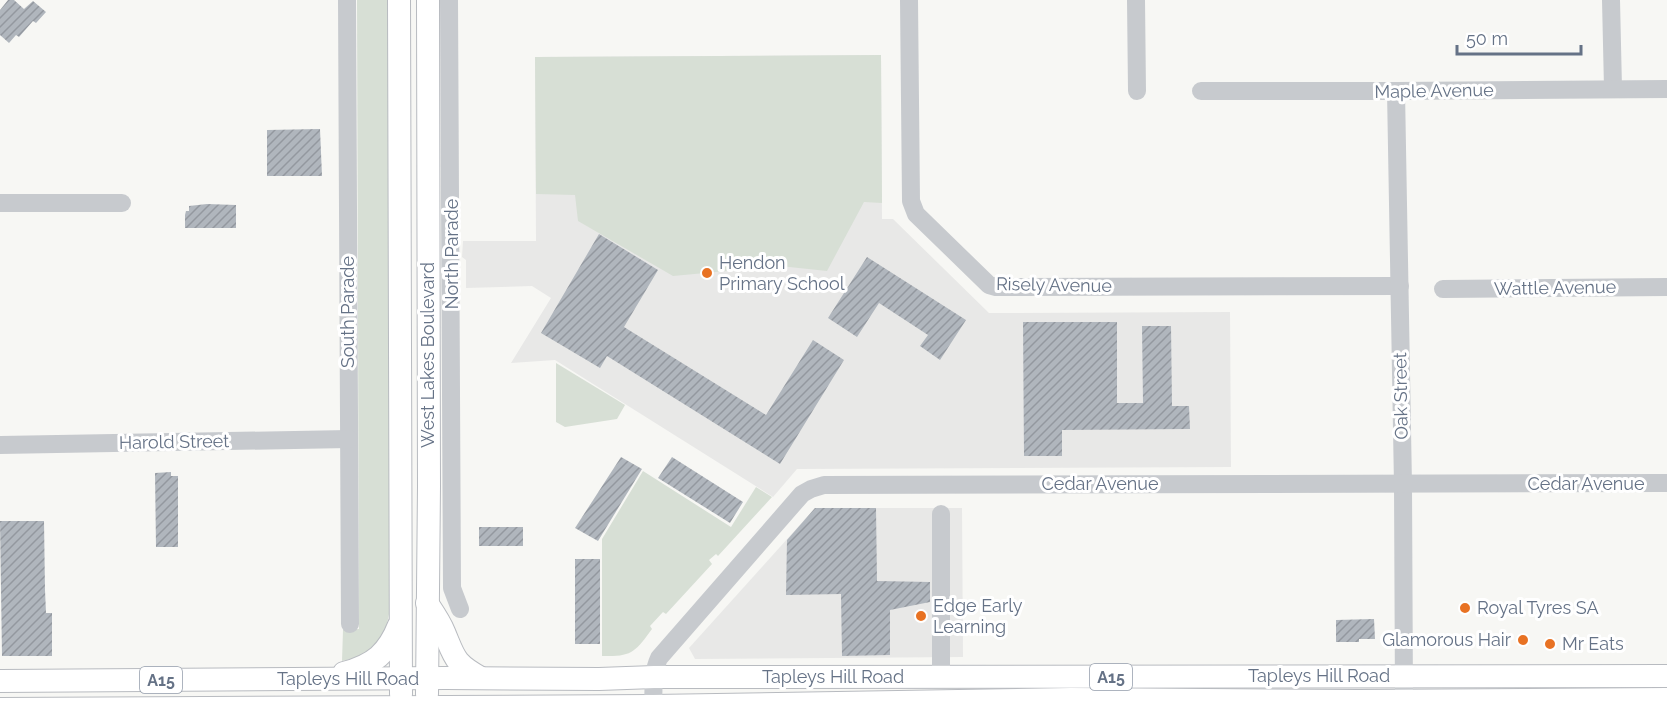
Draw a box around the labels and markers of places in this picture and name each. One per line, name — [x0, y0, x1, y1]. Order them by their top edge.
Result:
place label: Hendon Primary School — [719, 252, 845, 294]
marker: Hendon Primary School — [700, 266, 714, 280]
place label: Edge Early Learning — [933, 595, 1023, 637]
place label: Royal Tyres SA — [1477, 597, 1599, 618]
marker: Royal Tyres SA — [1458, 601, 1472, 615]
marker: Edge Early Learning — [914, 609, 928, 623]
place label: Glamorous Hair — [1382, 629, 1512, 650]
marker: Glamorous Hair — [1516, 633, 1530, 647]
place label: Mr Eats — [1562, 633, 1624, 654]
marker: Mr Eats — [1543, 637, 1557, 651]

